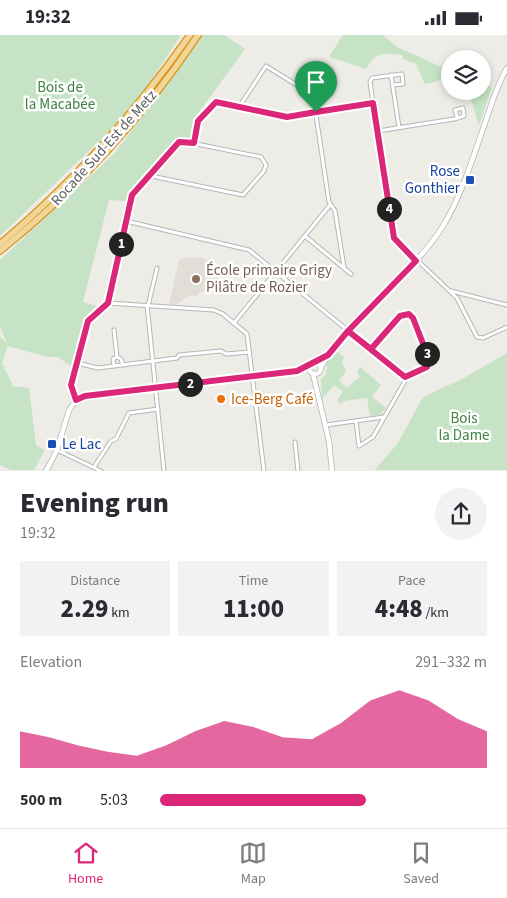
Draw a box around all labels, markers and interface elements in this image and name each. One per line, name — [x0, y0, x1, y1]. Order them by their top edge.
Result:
text: 19:32 — [25, 4, 71, 31]
map controls — [441, 50, 491, 100]
button: layers — [441, 50, 491, 100]
pin — [295, 61, 337, 112]
icon: arrive — [302, 68, 330, 96]
park label: Bois de la Macabée — [25, 77, 95, 115]
street label: Rocade Sud-Est de Metz — [46, 86, 162, 210]
place label: Rose Gonthier — [405, 161, 461, 199]
marker: Rose Gonthier — [464, 174, 476, 186]
pin: 4 — [376, 197, 402, 221]
text: 4 — [386, 199, 393, 219]
pin: 1 — [108, 231, 134, 257]
text: 1 — [118, 234, 125, 254]
place label: École primaire Grigy Pilâtre de Rozier — [206, 260, 332, 298]
marker: École primaire Grigy Pilâtre de Rozier — [190, 273, 202, 285]
pin: 3 — [414, 341, 440, 367]
text: 3 — [424, 344, 431, 364]
pin: 2 — [178, 371, 202, 397]
text: 2 — [187, 374, 194, 394]
place label: Ice-Berg Café — [231, 389, 313, 410]
marker: Ice-Berg Café — [215, 393, 227, 405]
park label: Bois la Dame — [438, 408, 490, 446]
place label: Le Lac — [62, 434, 101, 455]
marker: Le Lac — [46, 438, 58, 450]
text: Evening run — [20, 483, 169, 523]
button: share — [435, 488, 487, 540]
text: 19:32 — [20, 522, 56, 544]
text: Distance — [70, 571, 120, 591]
text: Time — [239, 571, 268, 591]
text: Pace — [398, 571, 426, 591]
text: 2.29 — [61, 591, 108, 627]
text: 11:00 — [223, 591, 284, 627]
text: 4:48 — [375, 591, 423, 627]
text: km — [108, 603, 130, 623]
text: /km — [423, 603, 449, 623]
text: Elevation — [20, 651, 82, 673]
text: 291–332 m — [415, 651, 487, 673]
text: 500 m — [20, 789, 62, 811]
text: 5:03 — [100, 789, 128, 811]
tab: Home — [68, 839, 103, 889]
tab: Map — [239, 839, 267, 889]
tab: Saved — [403, 839, 439, 889]

